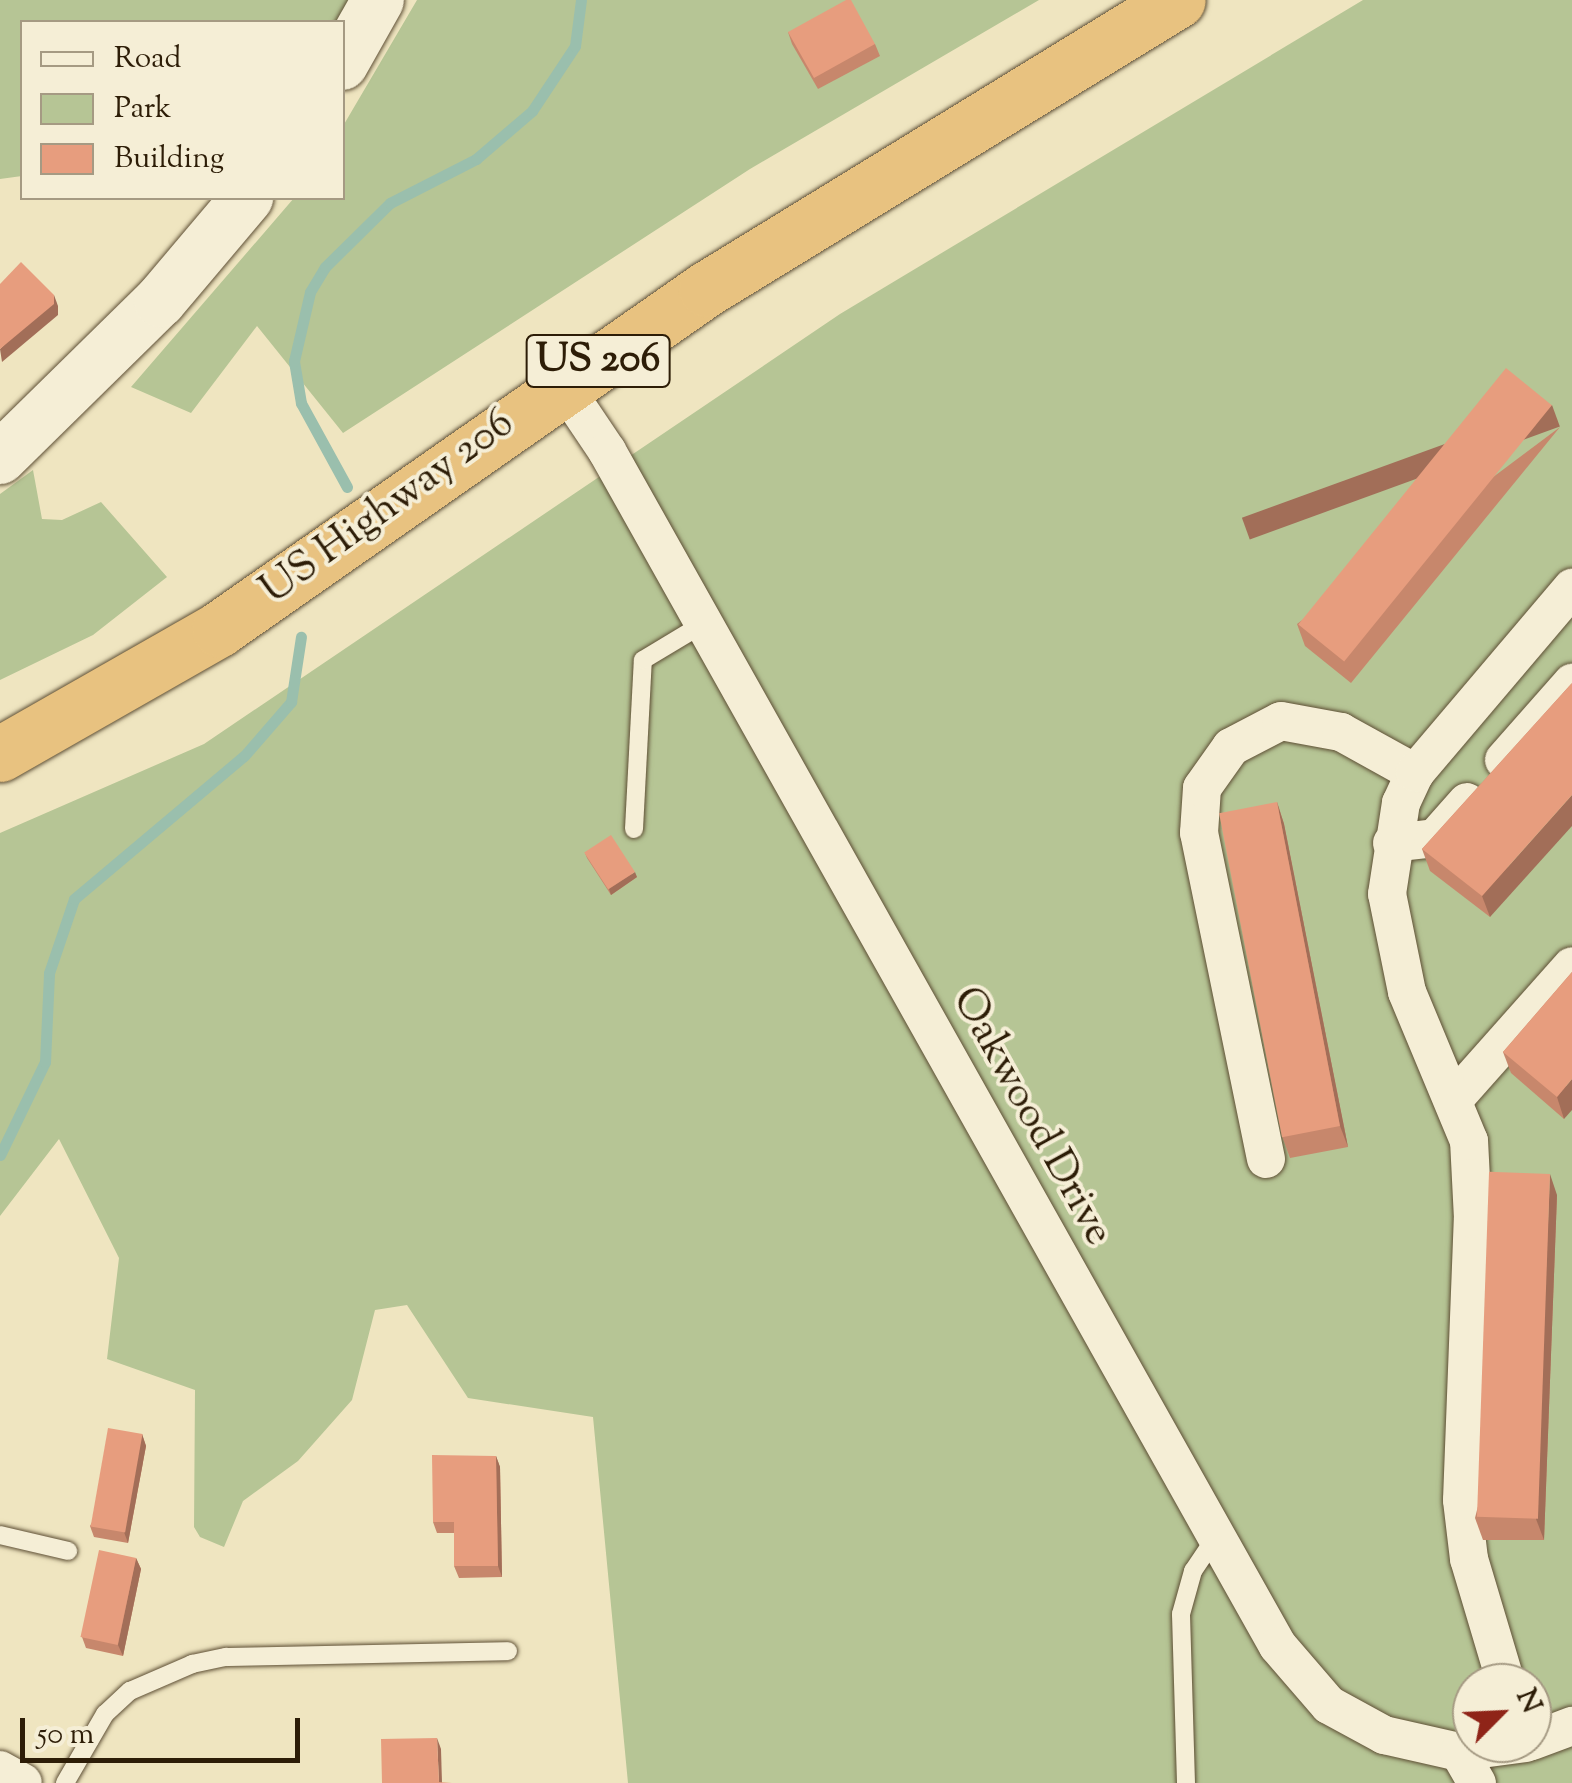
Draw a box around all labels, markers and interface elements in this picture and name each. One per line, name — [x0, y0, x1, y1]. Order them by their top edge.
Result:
legend — [20, 20, 345, 200]
text: Road — [114, 38, 181, 81]
text: Park — [114, 88, 171, 131]
text: Building — [114, 138, 224, 181]
road number: US 206 — [526, 326, 670, 396]
street label: US Highway 206 — [252, 399, 524, 617]
street label: Oakwood Drive — [939, 979, 1123, 1255]
north arrow — [1452, 1663, 1552, 1763]
text: N — [1505, 1683, 1550, 1720]
scale bar — [25, 1698, 305, 1760]
text: 50 m — [37, 1714, 94, 1757]

